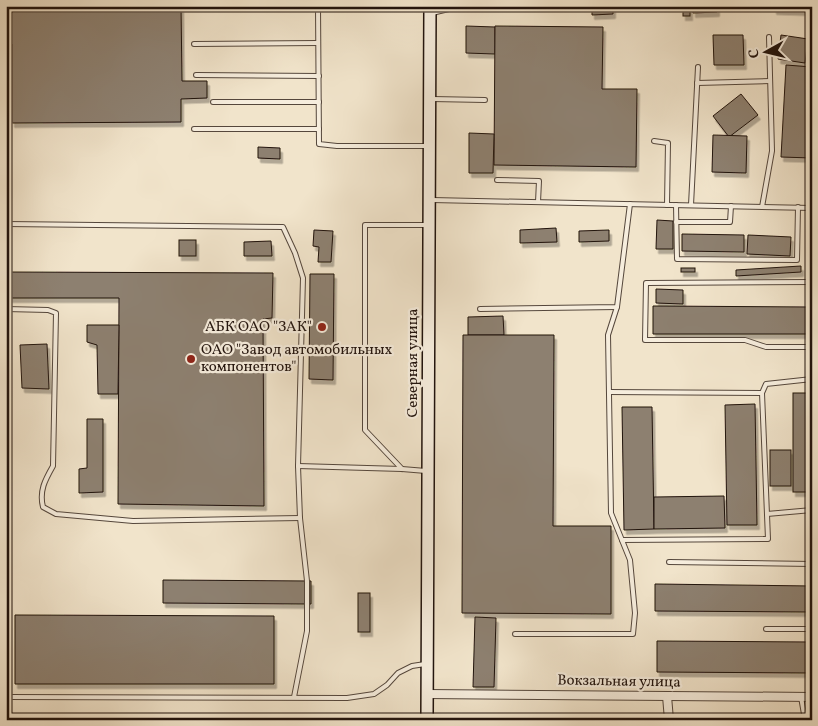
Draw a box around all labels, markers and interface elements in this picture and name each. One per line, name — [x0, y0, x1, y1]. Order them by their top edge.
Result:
north arrow — [740, 28, 790, 78]
text: С — [745, 48, 765, 59]
street label: Северная улица — [403, 309, 424, 417]
place label: АБК ОАО "ЗАК" — [205, 317, 312, 338]
marker: АБК ОАО "ЗАК" — [316, 321, 328, 333]
place label: ОАО "Завод автомобильных компонентов" — [201, 340, 392, 378]
marker: ОАО "Завод автомобильных компонентов" — [185, 353, 197, 365]
street label: Вокзальная улица — [557, 670, 681, 694]

